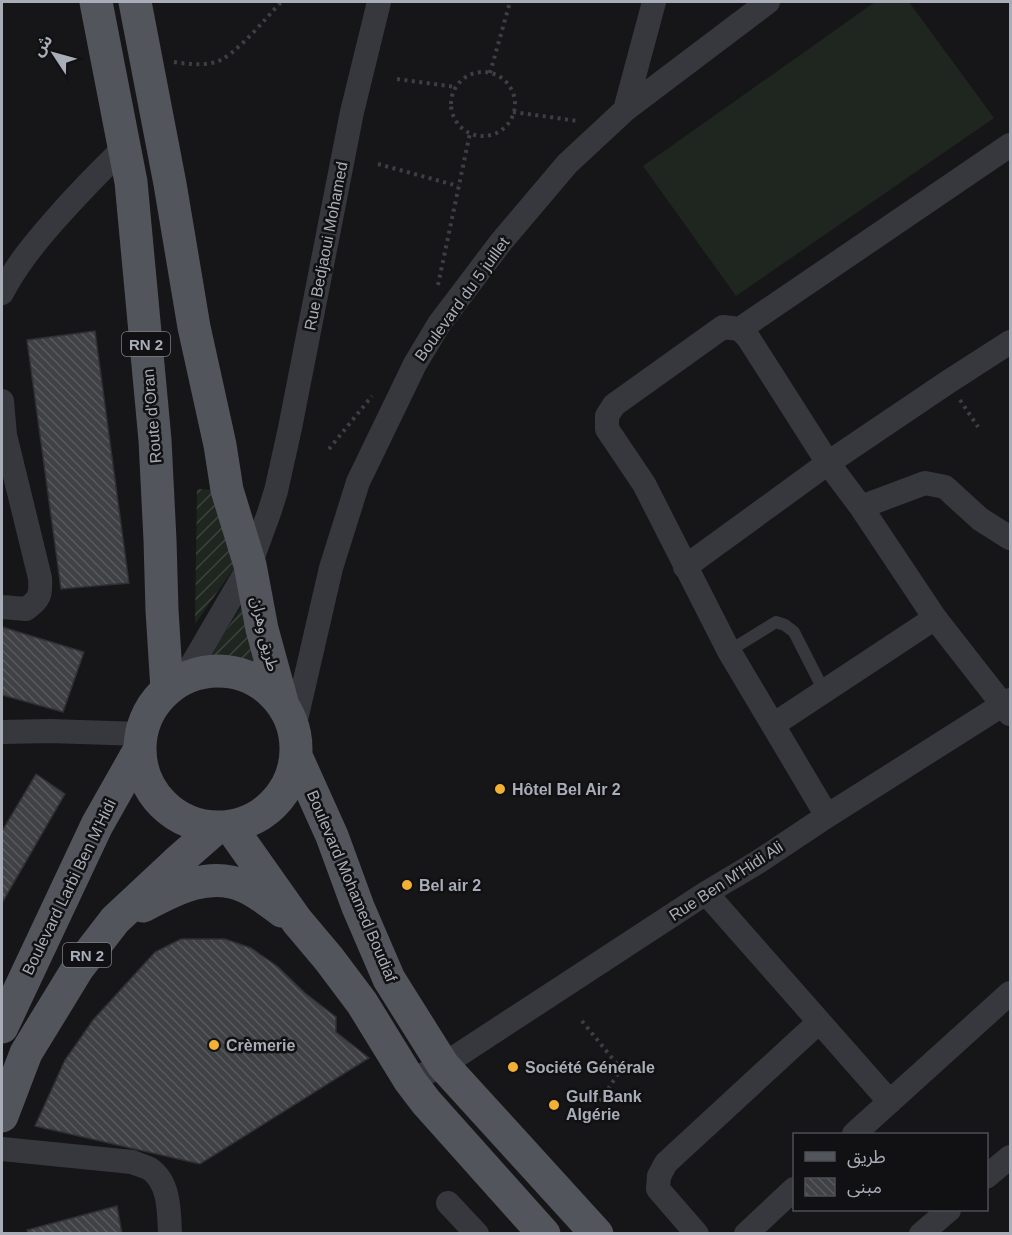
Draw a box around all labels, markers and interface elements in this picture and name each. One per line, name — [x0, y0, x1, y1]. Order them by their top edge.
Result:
north arrow — [24, 24, 84, 84]
text: ش — [29, 32, 56, 60]
street label: Rue Bedjaoui Mohamed — [301, 160, 351, 332]
street label: Boulevard du 5 juillet — [411, 233, 513, 364]
road number: RN 2 — [122, 332, 170, 356]
street label: Route d'Oran — [139, 368, 165, 464]
street label: طريق وهران — [246, 595, 282, 673]
place label: Hôtel Bel Air 2 — [512, 781, 621, 798]
marker: Hôtel Bel Air 2 — [493, 782, 507, 796]
street label: Boulevard Mohamed Boudiaf — [304, 788, 400, 985]
street label: Boulevard Larbi Ben M'Hidi — [19, 796, 119, 978]
street label: Rue Ben M'Hidi Ali — [666, 838, 786, 924]
place label: Bel air 2 — [419, 877, 481, 894]
marker: Bel air 2 — [400, 878, 414, 892]
road number: RN 2 — [63, 943, 111, 967]
place label: Crèmerie — [226, 1037, 295, 1054]
marker: Crèmerie — [207, 1038, 221, 1052]
place label: Société Générale — [525, 1059, 655, 1076]
marker: Société Générale — [506, 1060, 520, 1074]
place label: Gulf Bank Algérie — [566, 1088, 642, 1123]
marker: Gulf Bank Algérie — [547, 1098, 561, 1112]
legend — [793, 1133, 988, 1211]
text: طريق — [847, 1147, 886, 1168]
text: مبنى — [847, 1177, 882, 1198]

